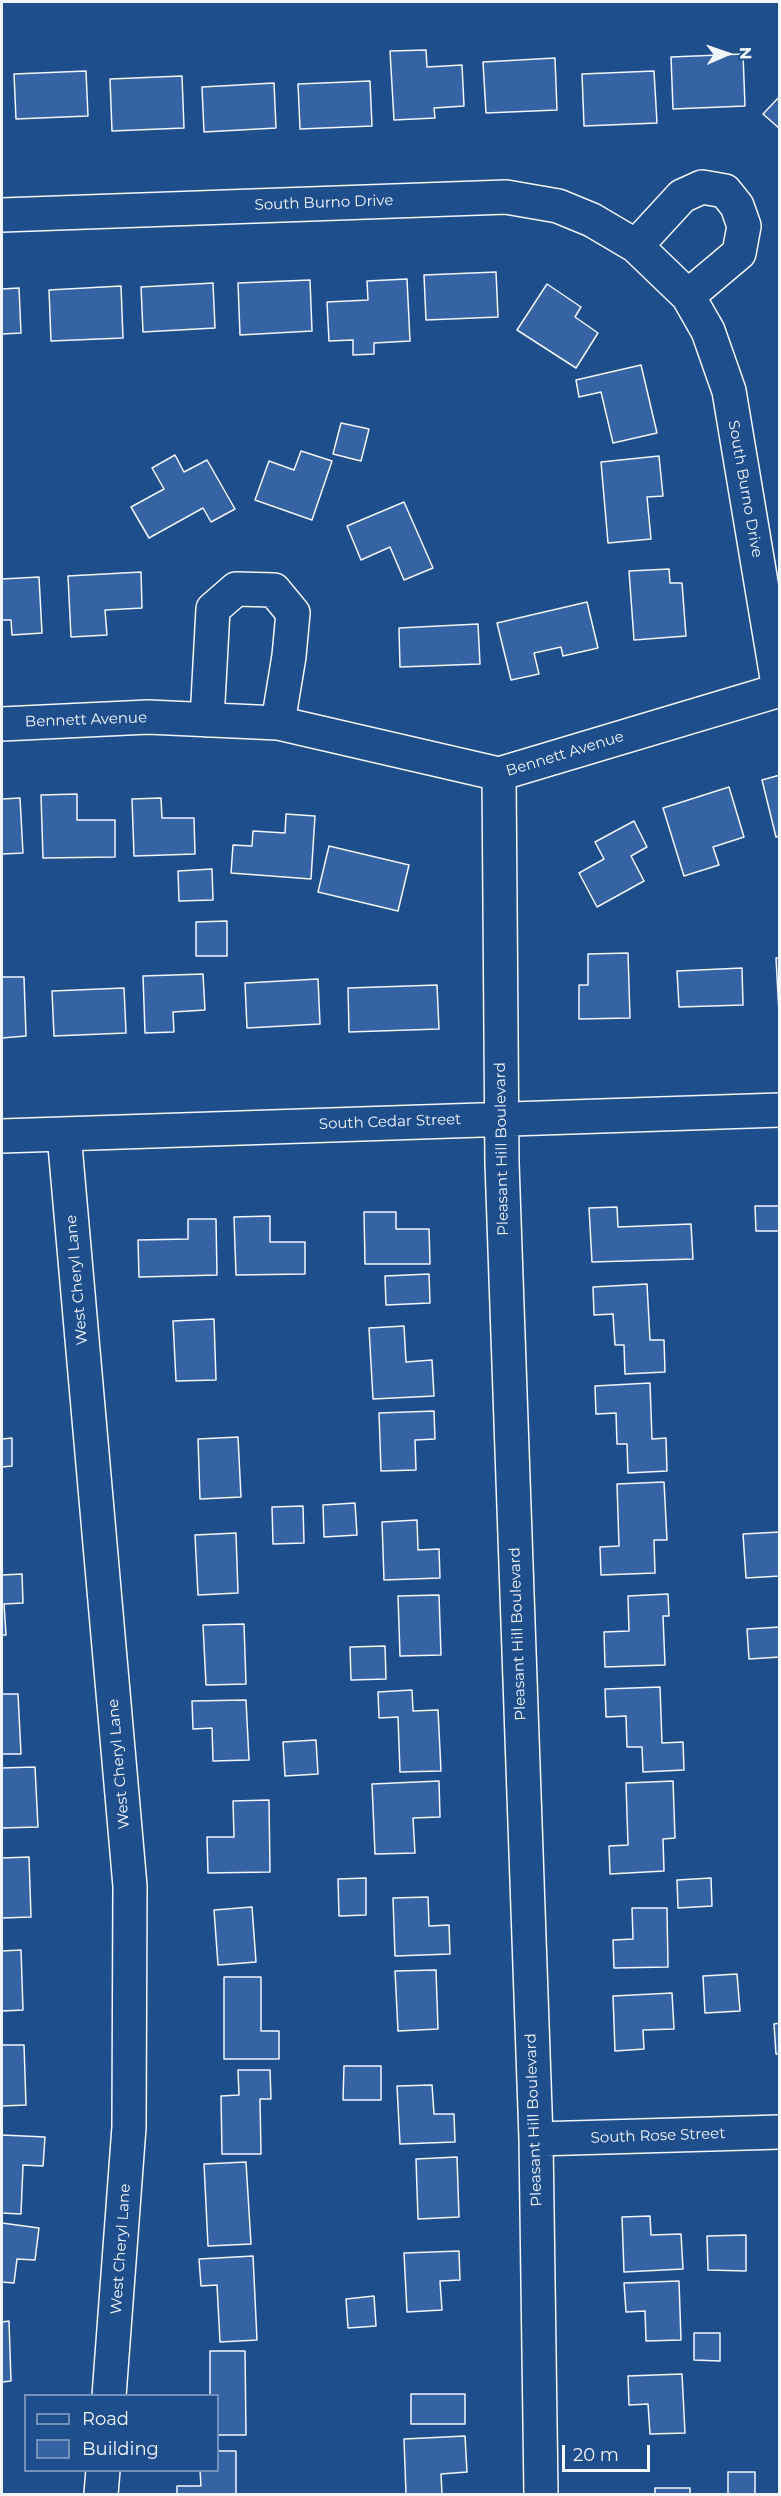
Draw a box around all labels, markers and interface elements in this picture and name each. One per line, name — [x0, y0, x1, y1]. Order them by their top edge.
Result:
north arrow — [697, 24, 757, 84]
text: N — [736, 47, 755, 60]
street label: South Burno Drive — [254, 192, 394, 214]
street label: South Burno Drive — [724, 419, 766, 559]
street label: Bennett Avenue — [25, 709, 147, 731]
street label: Bennett Avenue — [504, 728, 626, 780]
street label: Pleasant Hill Boulevard — [491, 1062, 513, 1236]
street label: South Cedar Street — [318, 1111, 462, 1133]
street label: West Cheryl Lane — [62, 1214, 92, 1346]
street label: Pleasant Hill Boulevard — [506, 1547, 530, 1721]
street label: West Cheryl Lane — [104, 1698, 134, 1830]
street label: Pleasant Hill Boulevard — [522, 2033, 546, 2207]
street label: South Rose Street — [590, 2125, 726, 2147]
street label: West Cheryl Lane — [107, 2183, 135, 2315]
legend — [24, 2394, 219, 2472]
text: Road — [82, 2408, 129, 2430]
scale bar — [565, 2433, 654, 2471]
text: Building — [82, 2438, 159, 2460]
text: 20 m — [573, 2444, 619, 2466]

